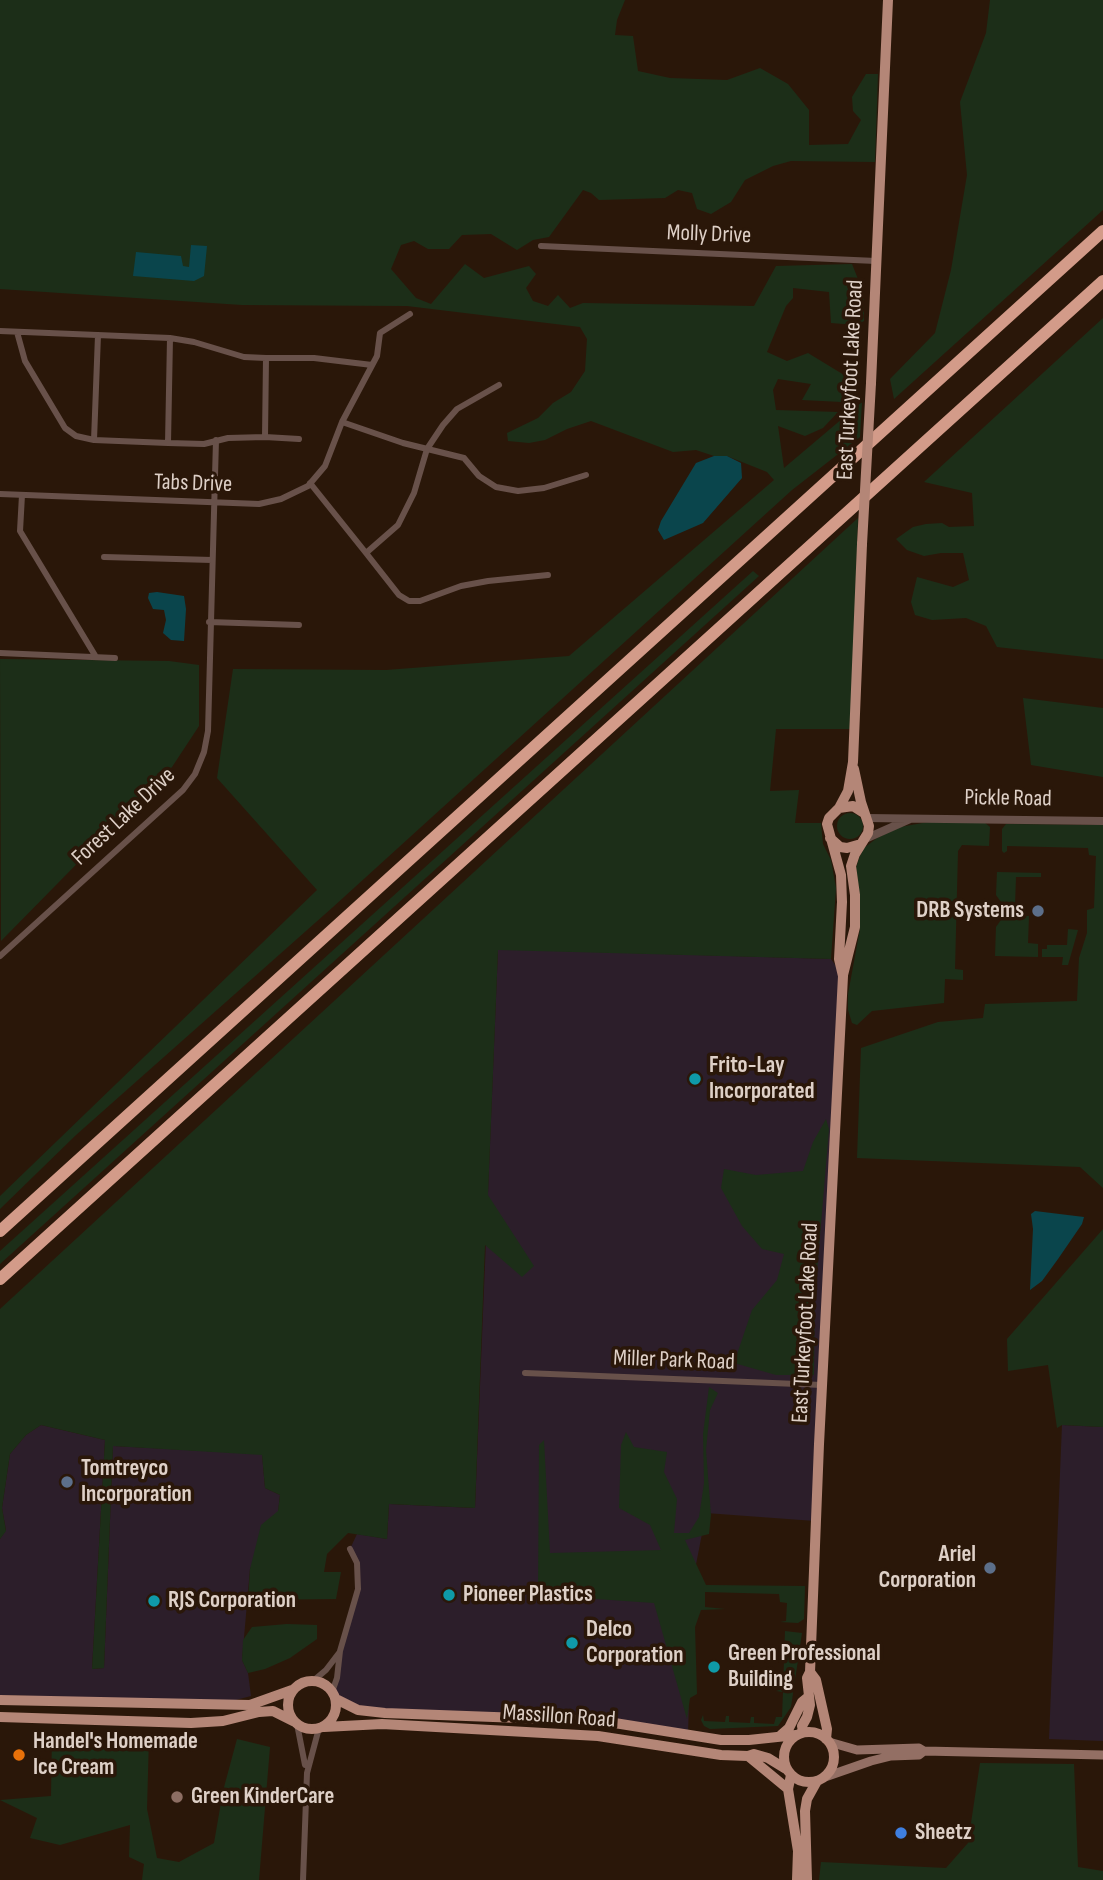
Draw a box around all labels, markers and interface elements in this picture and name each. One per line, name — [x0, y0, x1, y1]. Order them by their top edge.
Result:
street label: Molly Drive — [666, 220, 752, 250]
street label: East Turkeyfoot Lake Road — [832, 279, 870, 481]
street label: Tabs Drive — [153, 469, 233, 499]
street label: Forest Lake Drive — [67, 762, 181, 872]
street label: Pickle Road — [964, 784, 1052, 814]
place label: DRB Systems — [916, 897, 1024, 925]
marker: DRB Systems — [1030, 903, 1046, 919]
place label: Frito-Lay Incorporated — [709, 1052, 815, 1106]
marker: Frito-Lay Incorporated — [687, 1071, 703, 1087]
street label: East Turkeyfoot Lake Road — [787, 1222, 825, 1424]
street label: Miller Park Road — [613, 1345, 735, 1377]
place label: Tomtreyco Incorporation — [81, 1455, 192, 1509]
marker: Tomtreyco Incorporation — [59, 1474, 75, 1490]
place label: Ariel Corporation — [879, 1541, 976, 1595]
marker: Ariel Corporation — [982, 1560, 998, 1576]
place label: Pioneer Plastics — [463, 1581, 593, 1609]
place label: RJS Corporation — [168, 1587, 296, 1615]
marker: Pioneer Plastics — [441, 1587, 457, 1603]
marker: RJS Corporation — [146, 1593, 162, 1609]
place label: Delco Corporation — [586, 1616, 683, 1670]
marker: Delco Corporation — [564, 1635, 580, 1651]
place label: Green Professional Building — [728, 1640, 881, 1694]
marker: Green Professional Building — [706, 1659, 722, 1675]
street label: Massillon Road — [502, 1699, 616, 1735]
place label: Handel's Homemade Ice Cream — [33, 1728, 198, 1782]
marker: Handel's Homemade Ice Cream — [11, 1747, 27, 1763]
place label: Green KinderCare — [191, 1783, 334, 1811]
marker: Green KinderCare — [169, 1789, 185, 1805]
place label: Sheetz — [915, 1819, 972, 1847]
marker: Sheetz — [893, 1825, 909, 1841]

